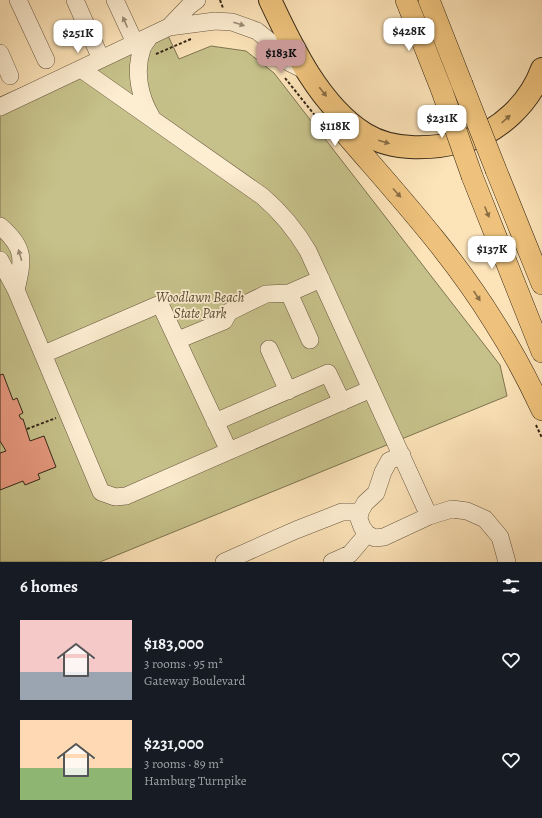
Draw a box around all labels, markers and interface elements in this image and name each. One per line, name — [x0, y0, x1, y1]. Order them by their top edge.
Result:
one-way arrow — [122, 16, 128, 27]
pin: $428K — [381, 18, 437, 52]
pin: $251K — [50, 20, 106, 54]
one-way arrow — [233, 21, 245, 27]
text: $428K — [392, 22, 426, 39]
text: $251K — [62, 24, 94, 41]
pin: $183K — [253, 40, 309, 74]
text: $183K — [265, 44, 297, 61]
one-way arrow — [319, 87, 327, 98]
pin: $231K — [414, 105, 470, 139]
text: $231K — [426, 109, 458, 126]
pin: $118K — [307, 113, 363, 147]
one-way arrow — [501, 114, 511, 123]
text: $118K — [320, 117, 350, 134]
one-way arrow — [378, 139, 390, 145]
one-way arrow — [392, 188, 401, 199]
one-way arrow — [484, 206, 490, 218]
pin: $137K — [464, 236, 520, 270]
text: $137K — [477, 240, 507, 257]
one-way arrow — [17, 249, 23, 261]
park label: Woodlawn Beach State Park — [156, 288, 244, 323]
one-way arrow — [473, 291, 481, 301]
text: 6 homes — [20, 575, 78, 598]
icon: filters — [500, 575, 522, 597]
text: $183,000 — [144, 632, 204, 655]
icon: home — [52, 636, 100, 684]
icon: heart — [500, 649, 522, 671]
text: 3 rooms · 95 m² — [144, 655, 223, 672]
text: Gateway Boulevard — [144, 672, 245, 689]
text: $231,000 — [144, 732, 204, 755]
icon: home — [52, 736, 100, 784]
icon: heart — [500, 749, 522, 771]
text: 3 rooms · 89 m² — [144, 755, 223, 772]
text: Hamburg Turnpike — [144, 772, 247, 789]

